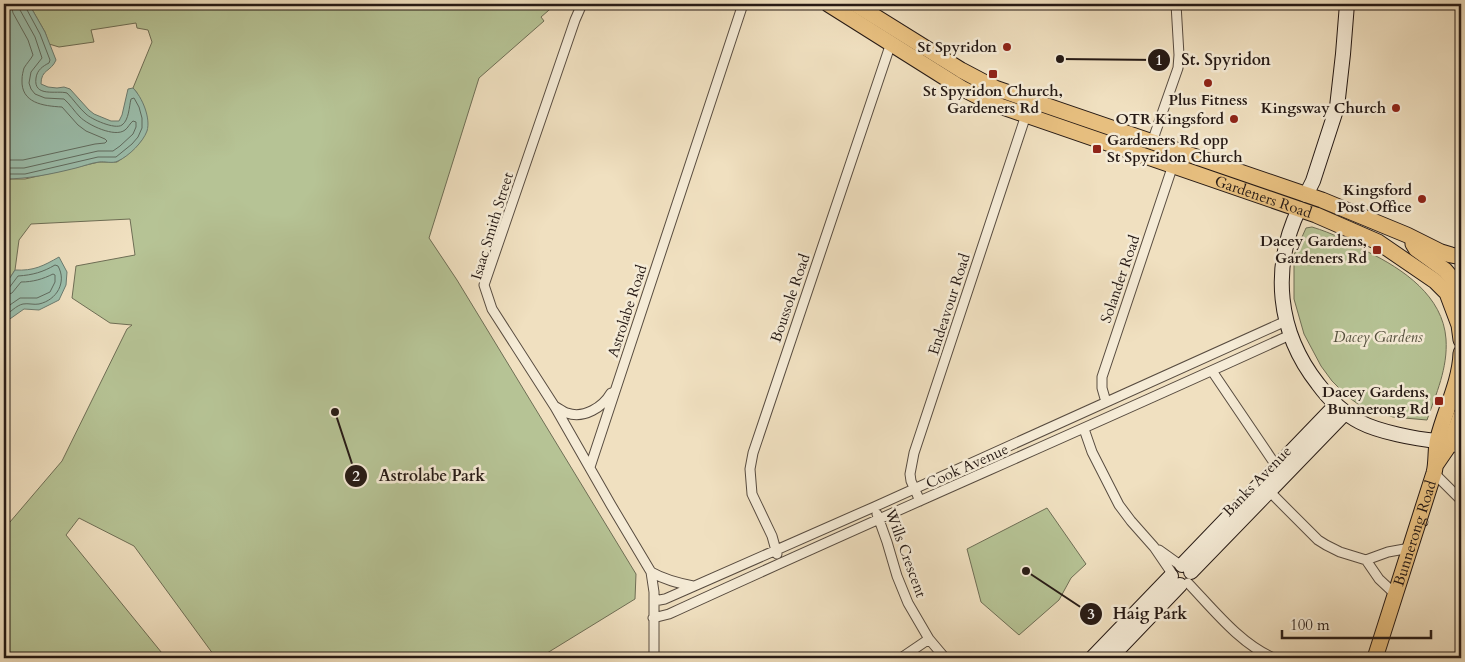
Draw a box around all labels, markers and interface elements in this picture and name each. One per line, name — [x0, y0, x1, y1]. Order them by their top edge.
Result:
place label: St Spyridon — [918, 37, 997, 57]
marker: St Spyridon — [1001, 41, 1013, 53]
callout: St. Spyridon — [1147, 44, 1281, 75]
text: St. Spyridon — [1181, 49, 1271, 71]
text: 1 — [1155, 50, 1163, 70]
marker: St Spyridon Church, Gardeners Rd — [987, 68, 999, 80]
marker: Plus Fitness — [1202, 77, 1214, 89]
place label: St Spyridon Church, Gardeners Rd — [923, 81, 1063, 118]
place label: Plus Fitness — [1168, 90, 1248, 110]
place label: Kingsway Church — [1261, 98, 1387, 118]
marker: Kingsway Church — [1390, 102, 1402, 114]
place label: OTR Kingsford — [1116, 109, 1224, 129]
marker: OTR Kingsford — [1228, 113, 1240, 125]
place label: Gardeners Rd opp St Spyridon Church — [1107, 130, 1243, 167]
marker: Gardeners Rd opp St Spyridon Church — [1091, 143, 1103, 155]
street label: Isaac Smith Street — [466, 170, 518, 282]
street label: Gardeners Road — [1212, 171, 1315, 223]
place label: Kingsford Post Office — [1337, 180, 1412, 217]
marker: Kingsford Post Office — [1416, 193, 1428, 205]
place label: Dacey Gardens, Gardeners Rd — [1260, 231, 1367, 268]
street label: Solander Road — [1096, 232, 1144, 326]
marker: Dacey Gardens, Gardeners Rd — [1371, 244, 1383, 256]
street label: Boussole Road — [766, 251, 814, 345]
street label: Endeavour Road — [923, 251, 975, 357]
street label: Astrolabe Road — [603, 262, 651, 360]
park label: Dacey Gardens — [1333, 327, 1423, 347]
place label: Dacey Gardens, Bunnerong Rd — [1322, 382, 1429, 419]
marker: Dacey Gardens, Bunnerong Rd — [1433, 395, 1445, 407]
street label: Cook Avenue — [923, 439, 1012, 493]
street label: Banks Avenue — [1218, 441, 1296, 521]
callout: Astrolabe Park — [343, 460, 495, 491]
text: Astrolabe Park — [379, 465, 485, 487]
text: 2 — [352, 466, 360, 486]
street label: Bunnerong Road — [1389, 478, 1441, 589]
street label: Wills Crescent — [880, 505, 931, 600]
callout: Haig Park — [1078, 598, 1198, 629]
text: Haig Park — [1113, 603, 1187, 625]
text: 3 — [1087, 604, 1095, 624]
scale bar — [1282, 607, 1431, 639]
text: 100 m — [1290, 615, 1330, 635]

